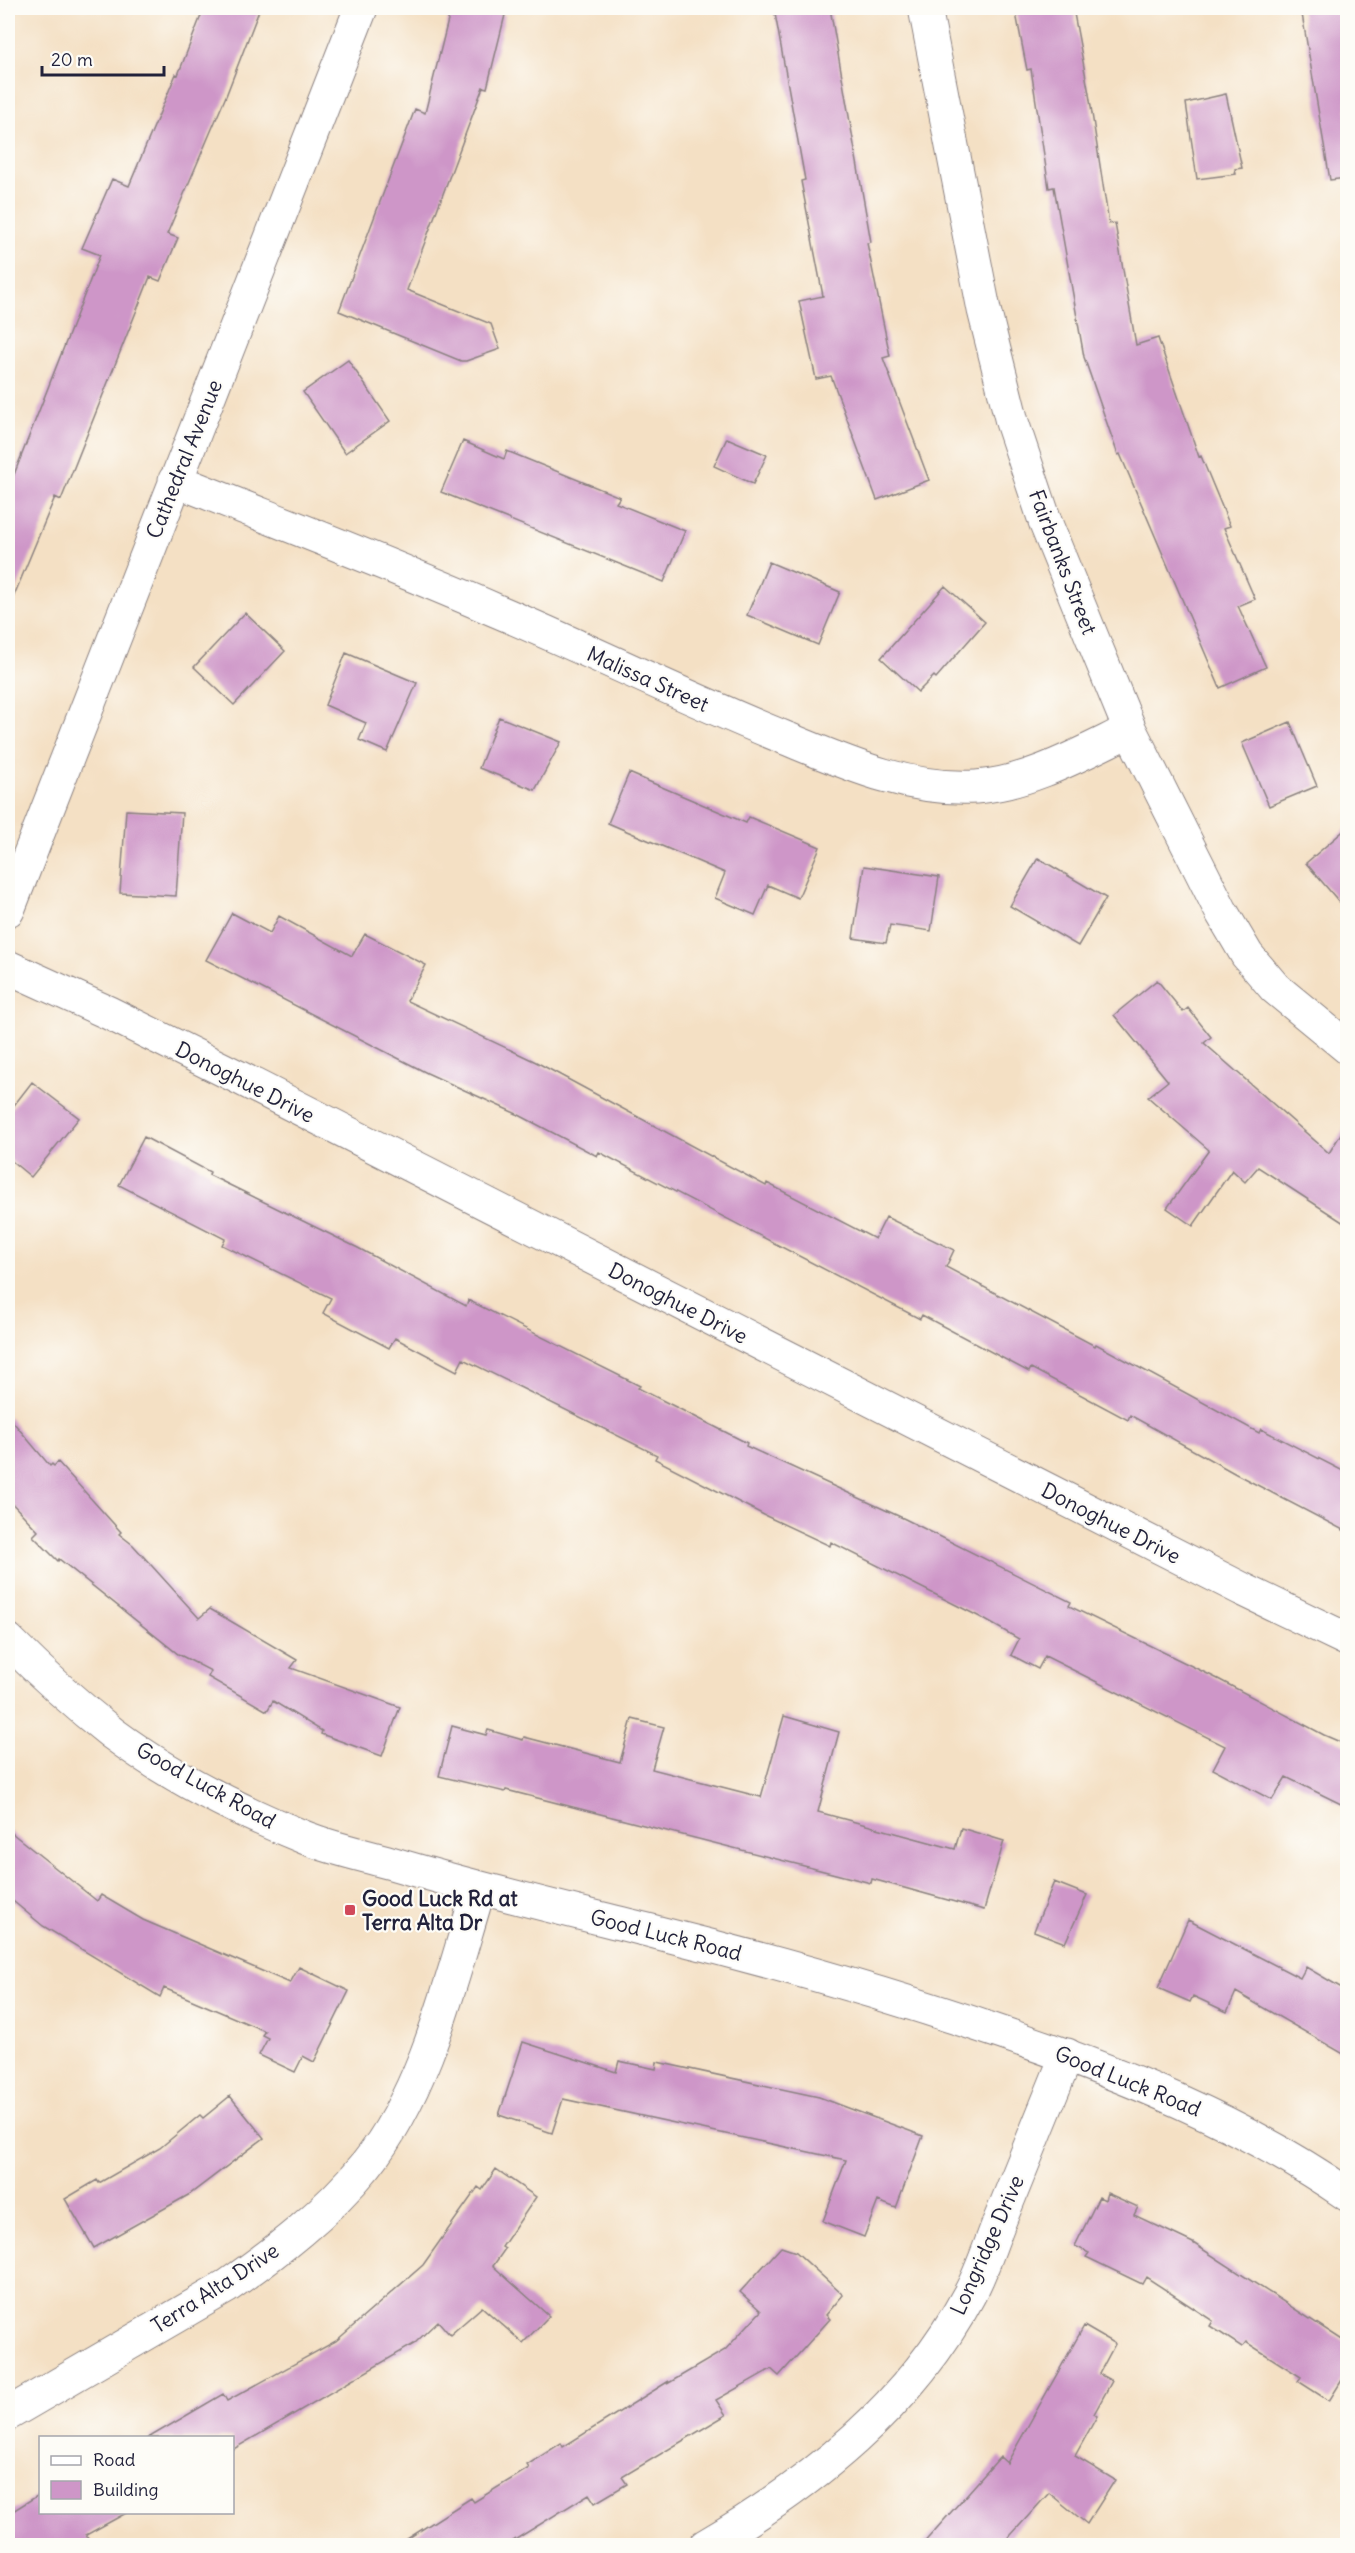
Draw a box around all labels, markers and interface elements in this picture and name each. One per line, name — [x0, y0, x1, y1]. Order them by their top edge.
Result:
scale bar — [42, 39, 164, 77]
text: 20 m — [51, 48, 93, 71]
street label: Cathedral Avenue — [140, 376, 228, 542]
street label: Fairbanks Street — [1023, 486, 1103, 638]
street label: Malissa Street — [583, 640, 713, 718]
street label: Donoghue Drive — [171, 1035, 319, 1129]
street label: Donoghue Drive — [604, 1256, 752, 1350]
street label: Donoghue Drive — [1037, 1476, 1185, 1570]
street label: Good Luck Road — [132, 1736, 280, 1834]
place label: Good Luck Rd at Terra Alta Dr — [362, 1885, 518, 1936]
marker: Good Luck Rd at Terra Alta Dr — [343, 1903, 357, 1917]
street label: Good Luck Road — [587, 1903, 745, 1967]
street label: Good Luck Road — [1051, 2039, 1205, 2123]
street label: Longridge Drive — [944, 2171, 1030, 2319]
street label: Terra Alta Drive — [146, 2237, 284, 2339]
legend — [39, 2436, 234, 2514]
text: Road — [93, 2448, 136, 2471]
text: Building — [93, 2478, 158, 2501]

